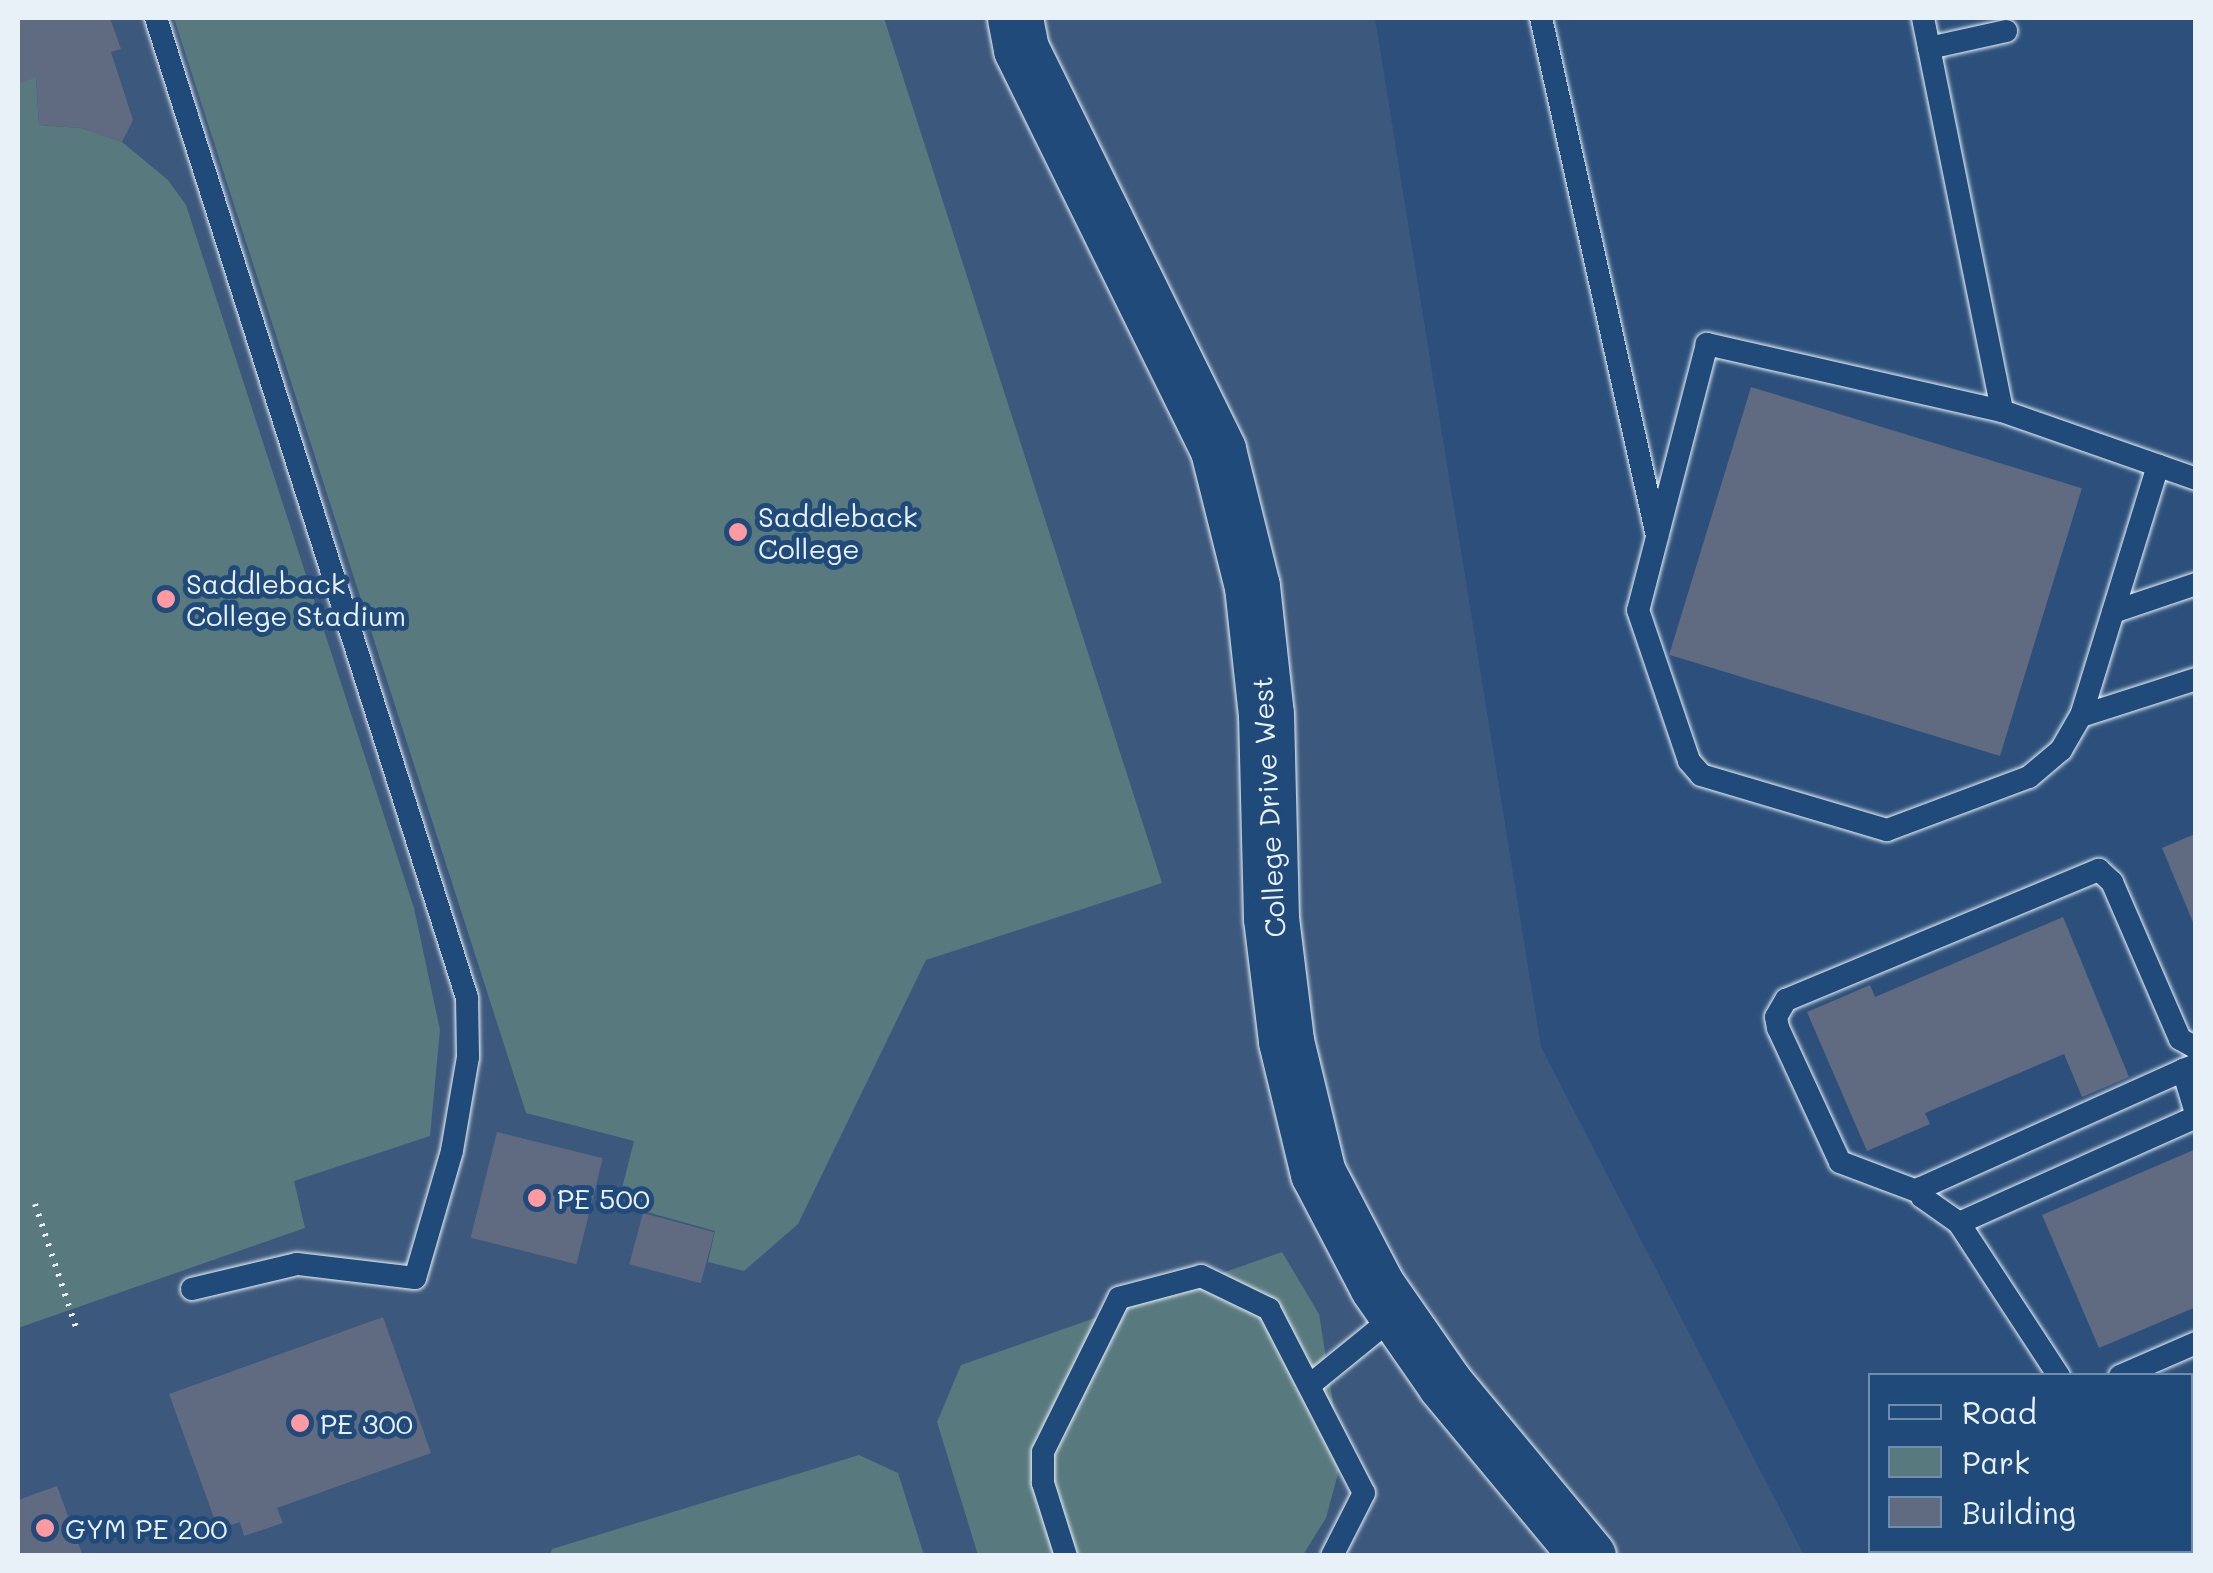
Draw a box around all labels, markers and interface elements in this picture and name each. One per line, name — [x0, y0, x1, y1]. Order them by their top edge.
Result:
place label: Saddleback College — [758, 499, 918, 565]
marker: Saddleback College — [727, 521, 749, 543]
place label: Saddleback College Stadium — [186, 566, 406, 632]
marker: Saddleback College Stadium — [155, 588, 177, 610]
street label: College Drive West — [1244, 676, 1292, 938]
place label: PE 500 — [557, 1181, 650, 1215]
marker: PE 500 — [526, 1187, 548, 1209]
legend — [1868, 1373, 2193, 1553]
text: Road — [1962, 1392, 2037, 1432]
place label: PE 300 — [320, 1406, 413, 1440]
marker: PE 300 — [289, 1412, 311, 1434]
text: Park — [1962, 1442, 2030, 1482]
text: Building — [1962, 1492, 2076, 1532]
place label: GYM PE 200 — [65, 1511, 228, 1545]
marker: GYM PE 200 — [34, 1517, 56, 1539]

